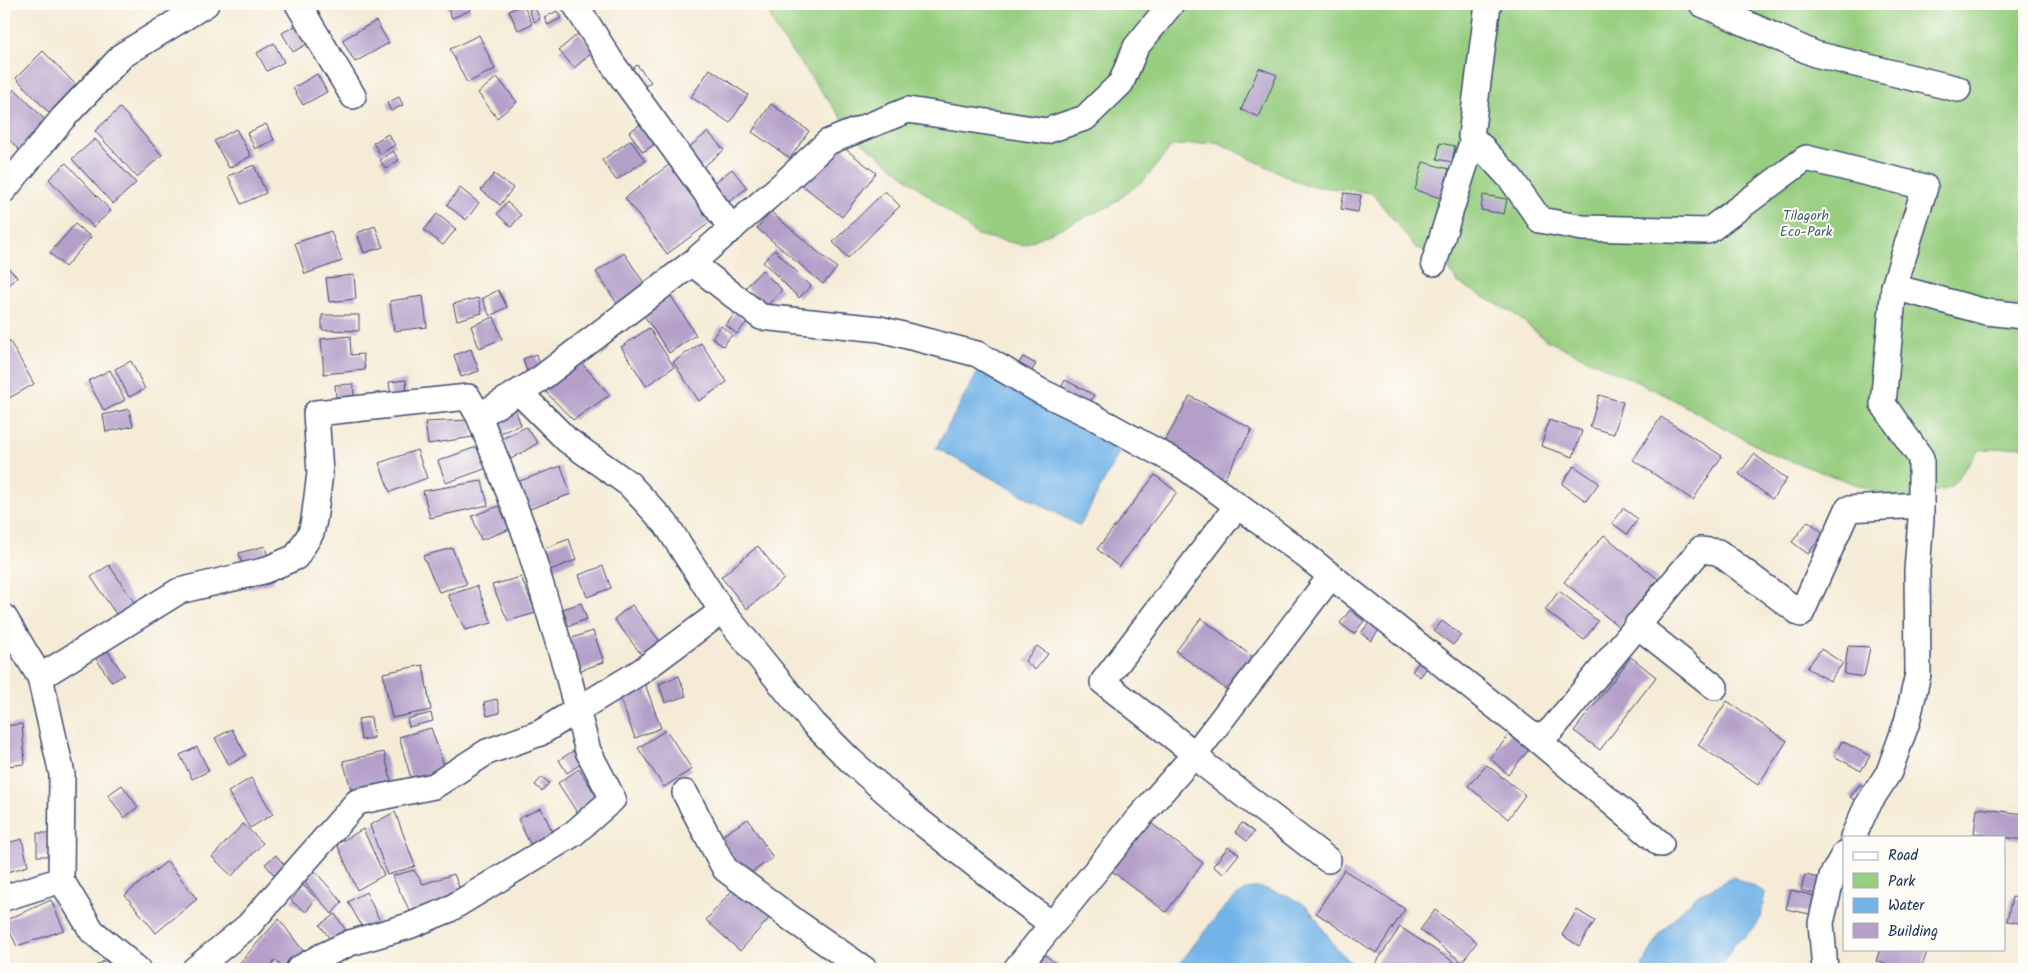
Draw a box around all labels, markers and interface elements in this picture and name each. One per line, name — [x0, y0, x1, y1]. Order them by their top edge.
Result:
park label: Tilagorh Eco-Park — [1780, 205, 1833, 243]
legend — [1843, 836, 2006, 950]
text: Road — [1888, 844, 1919, 868]
text: Park — [1888, 870, 1916, 894]
text: Water — [1888, 894, 1925, 918]
text: Building — [1888, 920, 1938, 944]

